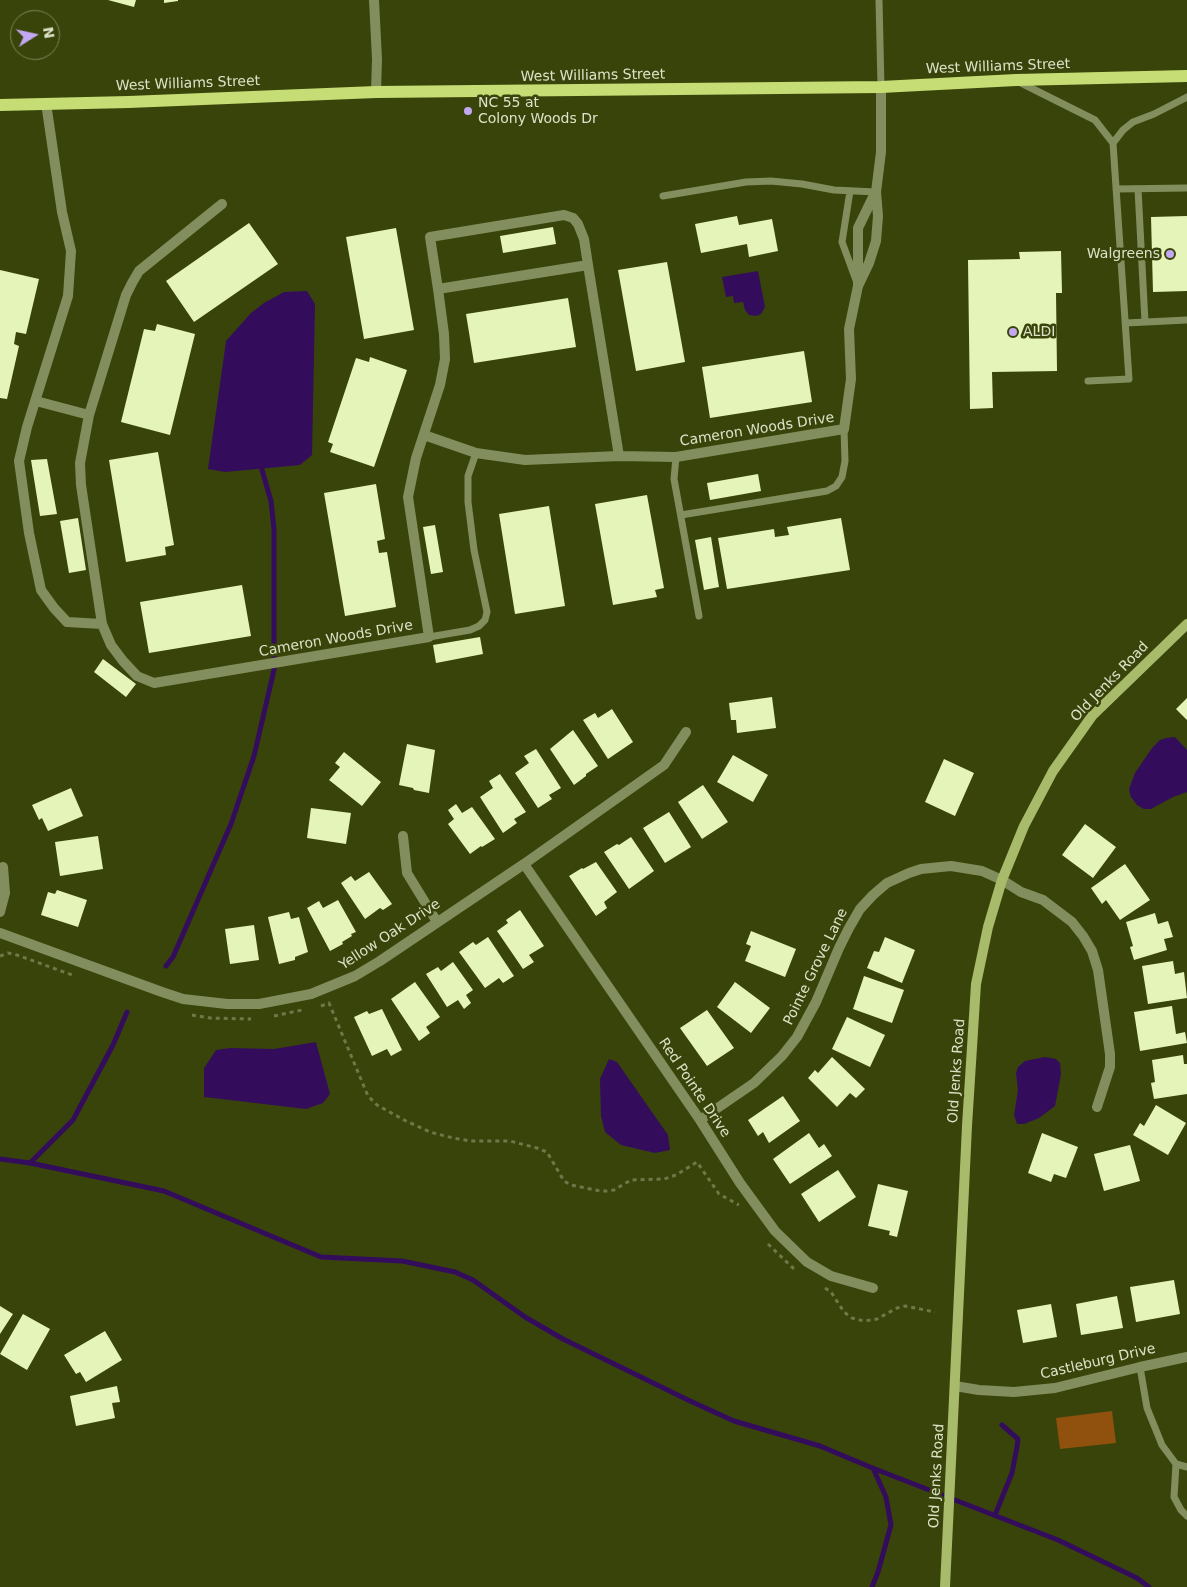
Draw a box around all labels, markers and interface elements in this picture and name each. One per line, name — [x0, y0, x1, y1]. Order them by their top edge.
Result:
north arrow — [10, 10, 60, 60]
text: N — [40, 25, 58, 40]
street label: West Williams Street — [926, 56, 1070, 78]
street label: West Williams Street — [521, 66, 665, 86]
street label: West Williams Street — [116, 73, 260, 95]
place label: NC 55 at Colony Woods Dr — [478, 95, 598, 128]
marker: NC 55 at Colony Woods Dr — [462, 105, 474, 117]
place label: Walgreens — [1087, 246, 1160, 262]
marker: Walgreens — [1164, 248, 1176, 260]
place label: ALDI — [1023, 324, 1055, 340]
marker: ALDI — [1007, 326, 1019, 338]
street label: Cameron Woods Drive — [679, 409, 835, 451]
street label: Cameron Woods Drive — [258, 617, 414, 661]
street label: Old Jenks Road — [1068, 638, 1152, 726]
street label: Yellow Oak Drive — [336, 896, 444, 974]
street label: Pointe Grove Lane — [780, 906, 852, 1028]
street label: Old Jenks Road — [945, 1018, 969, 1124]
street label: Red Pointe Drive — [655, 1035, 733, 1141]
street label: Castleburg Drive — [1039, 1341, 1157, 1383]
street label: Old Jenks Road — [926, 1423, 948, 1529]

